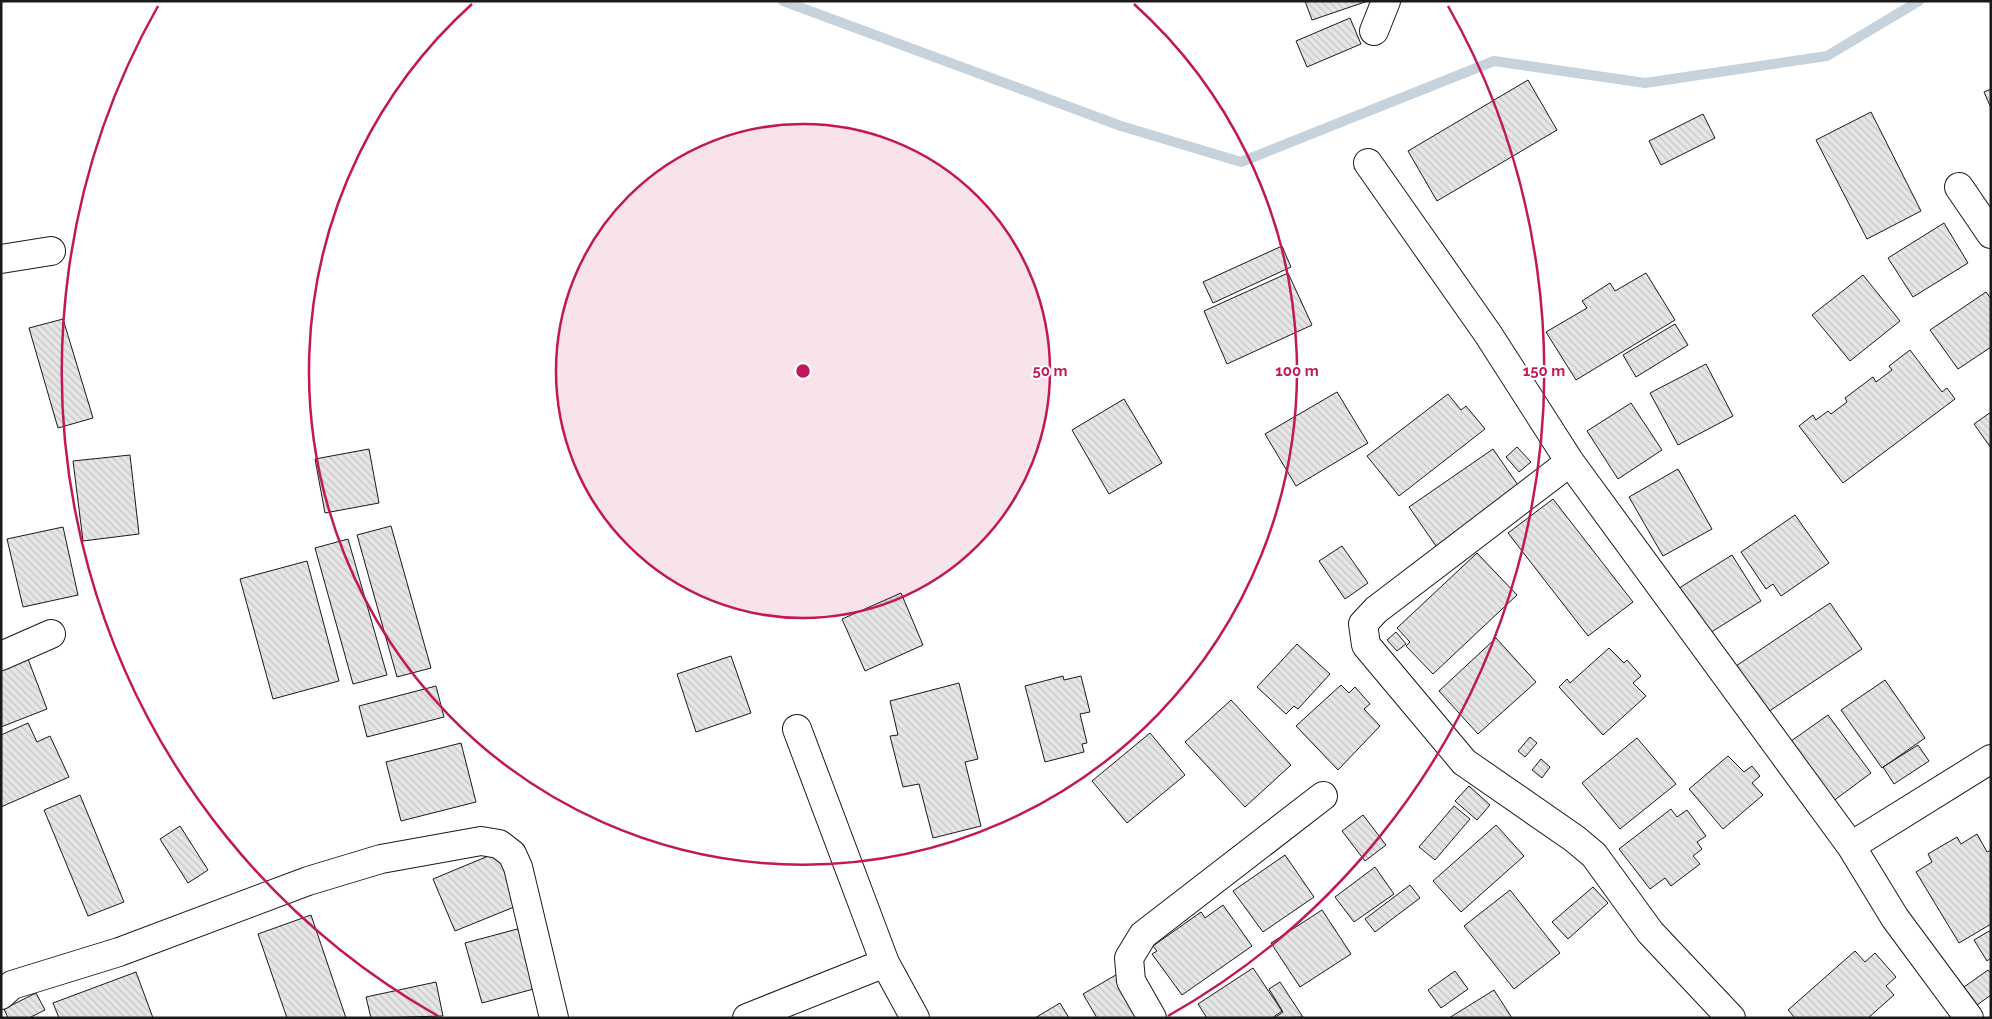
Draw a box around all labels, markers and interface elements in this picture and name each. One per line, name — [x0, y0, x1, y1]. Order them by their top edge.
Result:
centre of rings — [794, 362, 812, 380]
text: 50 m — [1032, 362, 1068, 380]
text: 100 m — [1275, 362, 1319, 380]
text: 150 m — [1523, 362, 1565, 380]

